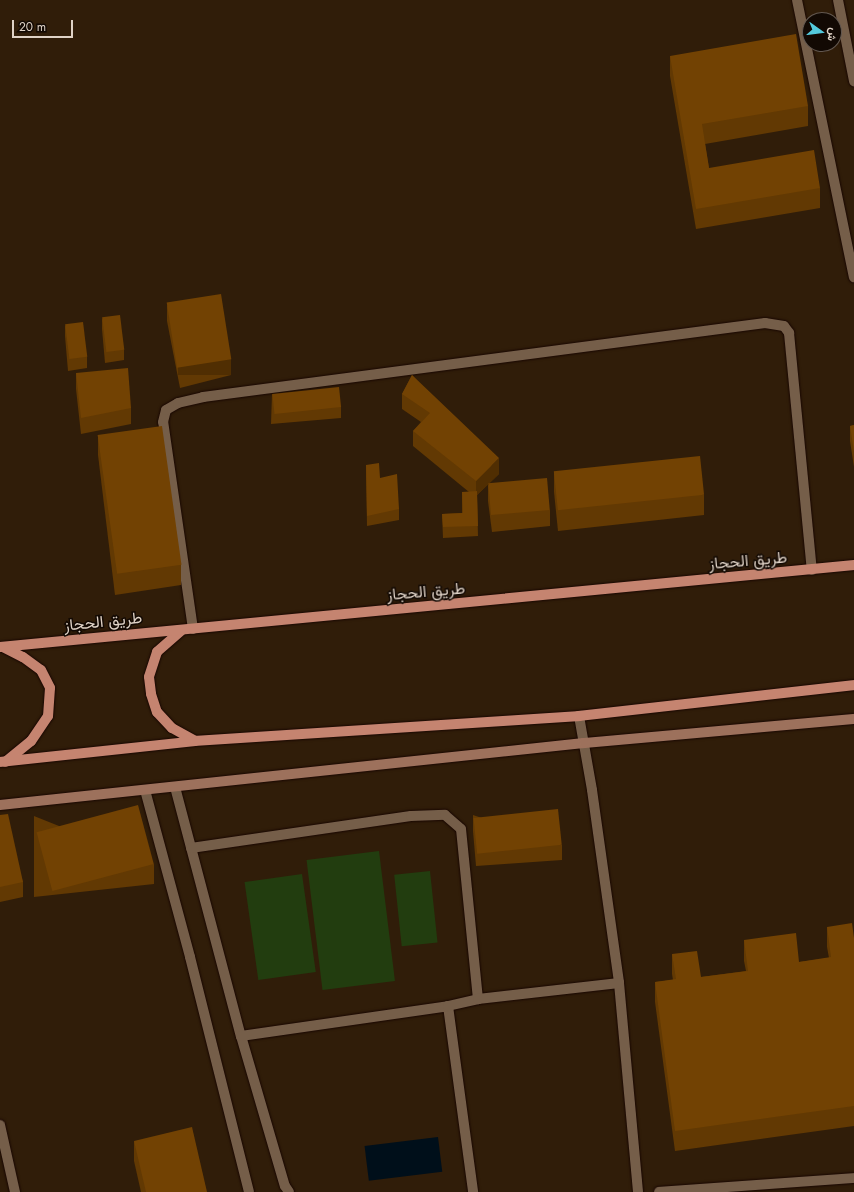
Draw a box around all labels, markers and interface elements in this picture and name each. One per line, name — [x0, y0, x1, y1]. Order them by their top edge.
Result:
scale bar — [14, 12, 75, 38]
north arrow — [802, 12, 842, 52]
text: 20 m — [19, 18, 46, 36]
text: ش — [823, 26, 842, 43]
street label: طريق الحجاز — [708, 548, 788, 574]
street label: طريق الحجاز — [386, 579, 466, 605]
street label: طريق الحجاز — [63, 608, 143, 636]

